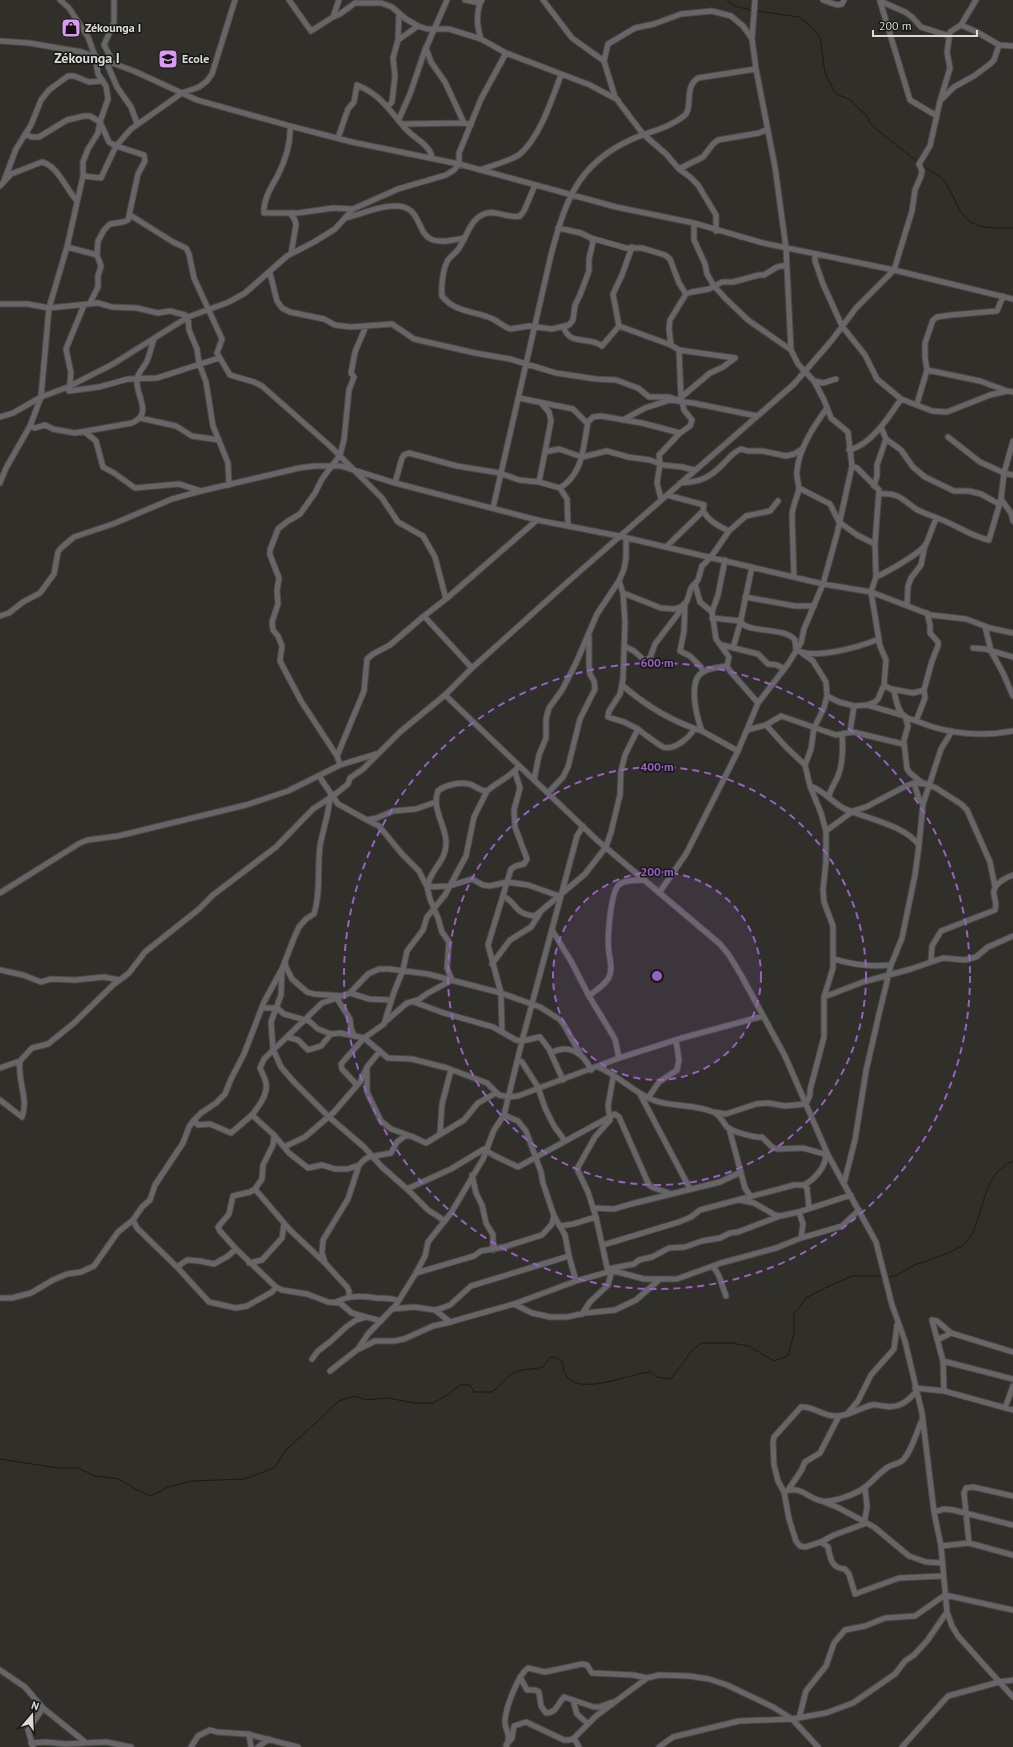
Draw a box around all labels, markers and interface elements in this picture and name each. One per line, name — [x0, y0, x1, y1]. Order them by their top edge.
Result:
scale bar — [873, 12, 977, 38]
shop icon: Zékounga I — [60, 17, 82, 39]
text: 200 m — [879, 18, 912, 33]
place label: Zékounga I — [85, 20, 141, 35]
school or university icon: Ecole — [157, 48, 179, 70]
district label: Zékounga I — [54, 49, 120, 67]
place label: Ecole — [182, 51, 209, 66]
text: 600 m — [640, 655, 674, 670]
text: 400 m — [640, 759, 674, 774]
text: 200 m — [640, 864, 674, 879]
centre of rings — [650, 969, 664, 983]
north arrow — [12, 1695, 52, 1735]
text: N — [30, 1698, 41, 1713]

